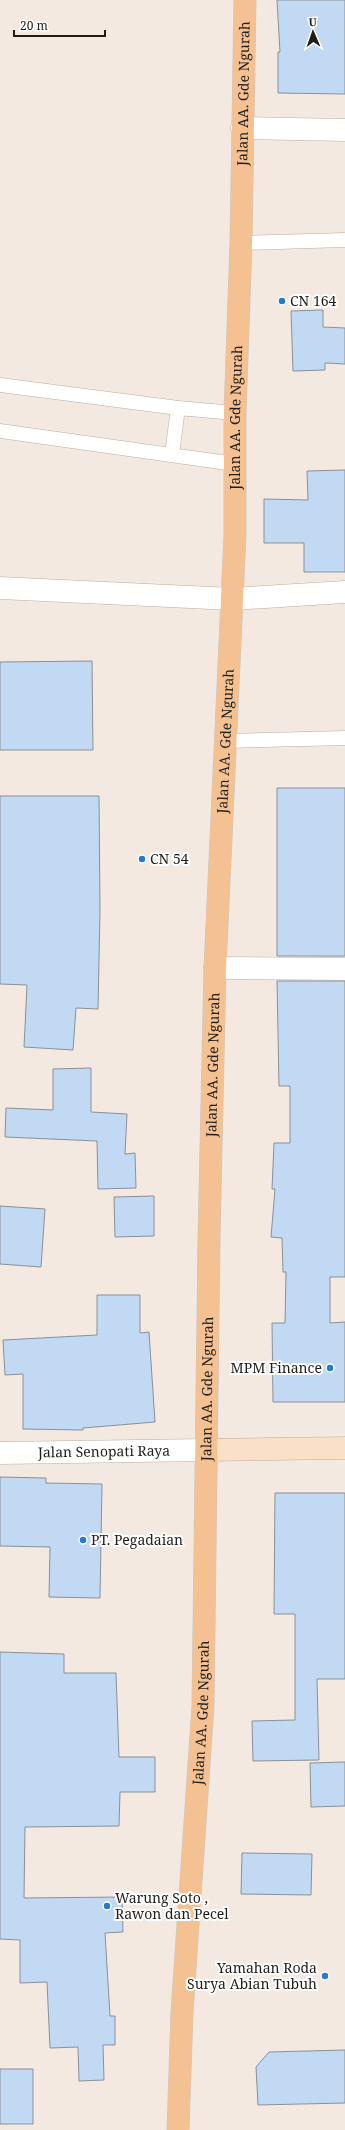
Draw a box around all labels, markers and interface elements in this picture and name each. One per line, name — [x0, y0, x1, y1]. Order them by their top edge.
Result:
scale bar — [14, 12, 105, 38]
north arrow — [293, 12, 333, 52]
text: U — [308, 14, 318, 29]
text: 20 m — [20, 17, 48, 34]
street label: Jalan AA. Gde Ngurah — [232, 21, 254, 167]
place label: CN 164 — [290, 291, 337, 310]
marker: CN 164 — [277, 296, 287, 306]
street label: Jalan AA. Gde Ngurah — [225, 345, 246, 491]
street label: Jalan AA. Gde Ngurah — [212, 668, 238, 815]
place label: CN 54 — [150, 849, 189, 868]
marker: CN 54 — [137, 854, 147, 864]
street label: Jalan AA. Gde Ngurah — [201, 992, 223, 1138]
street label: Jalan AA. Gde Ngurah — [196, 1316, 217, 1462]
place label: MPM Finance — [231, 1358, 322, 1377]
marker: MPM Finance — [325, 1363, 335, 1373]
street label: Jalan Senopati Raya — [37, 1441, 170, 1461]
place label: PT. Pegadaian — [91, 1530, 183, 1549]
marker: PT. Pegadaian — [78, 1535, 88, 1545]
street label: Jalan AA. Gde Ngurah — [188, 1640, 213, 1787]
place label: Warung Soto , Rawon dan Pecel — [115, 1888, 229, 1923]
marker: Warung Soto , Rawon dan Pecel — [102, 1901, 112, 1911]
place label: Yamahan Roda Surya Abian Tubuh — [187, 1958, 317, 1993]
marker: Yamahan Roda Surya Abian Tubuh — [320, 1971, 330, 1981]

